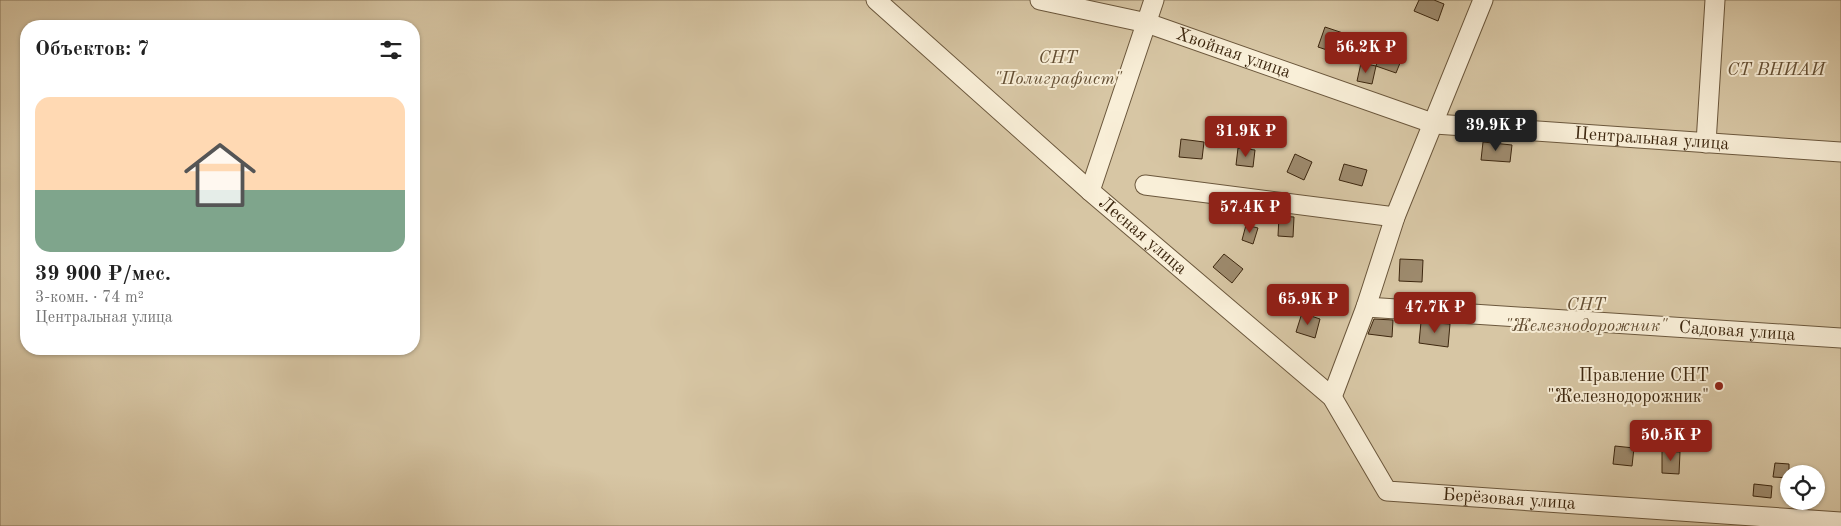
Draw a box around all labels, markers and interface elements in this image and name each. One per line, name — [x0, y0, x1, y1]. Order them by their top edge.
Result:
street label: Хвойная улица — [1174, 25, 1293, 82]
pin: 56.2K ₽ — [1320, 32, 1412, 74]
icon: filters — [377, 36, 405, 64]
text: Объектов: 7 — [35, 39, 149, 60]
text: 56.2K ₽ — [1336, 40, 1396, 56]
park label: СНТ "Полиграфист" — [994, 49, 1123, 88]
park label: СТ ВНИАИ — [1727, 61, 1827, 79]
pin: 39.9K ₽ — [1450, 110, 1542, 152]
pin: 31.9K ₽ — [1200, 116, 1292, 158]
text: 39.9K ₽ — [1466, 118, 1526, 134]
text: 31.9K ₽ — [1216, 124, 1276, 140]
street label: Центральная улица — [1574, 125, 1730, 153]
icon: home — [175, 130, 265, 220]
pin: 57.4K ₽ — [1204, 192, 1296, 234]
street label: Лесная улица — [1095, 194, 1190, 278]
text: 57.4K ₽ — [1220, 200, 1280, 216]
text: 39 900 ₽/мес. — [35, 264, 171, 285]
pin: 65.9K ₽ — [1262, 284, 1354, 326]
text: 3-комн. · 74 m² — [35, 290, 144, 306]
text: 65.9K ₽ — [1278, 292, 1338, 308]
pin: 47.7K ₽ — [1389, 292, 1481, 334]
park label: СНТ "Железнодорожник" — [1505, 296, 1668, 335]
text: 47.7K ₽ — [1405, 300, 1465, 316]
text: Центральная улица — [35, 310, 173, 326]
street label: Садовая улица — [1678, 318, 1796, 344]
place label: Правление СНТ "Железнодорожник" — [1547, 367, 1709, 406]
marker: Правление СНТ "Железнодорожник" — [1713, 380, 1725, 392]
pin: 50.5K ₽ — [1625, 420, 1717, 462]
text: 50.5K ₽ — [1641, 428, 1701, 444]
map controls — [1780, 465, 1825, 510]
button: locate — [1780, 465, 1825, 510]
street label: Берёзовая улица — [1442, 486, 1576, 513]

